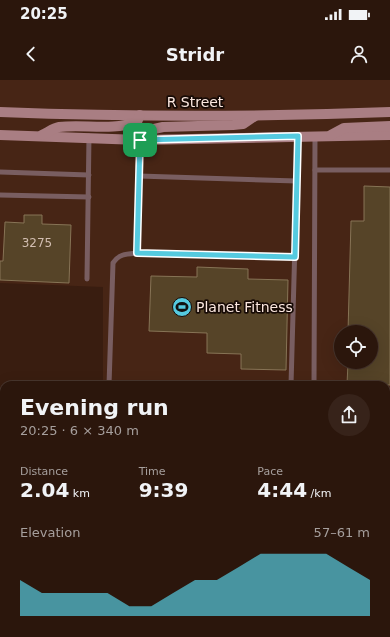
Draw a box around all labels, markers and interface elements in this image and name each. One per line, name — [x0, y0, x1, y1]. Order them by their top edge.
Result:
text: 20:25 — [20, 5, 68, 23]
icon: back — [20, 43, 42, 65]
icon: person — [348, 43, 370, 65]
text: Stridr — [166, 44, 224, 65]
street label: R Street — [167, 94, 224, 110]
pin — [123, 123, 157, 157]
icon: arrive — [129, 129, 151, 151]
house number: 3275 — [22, 236, 52, 250]
sports icon: Planet Fitness — [171, 296, 193, 318]
place label: Planet Fitness — [196, 299, 293, 315]
map controls — [334, 325, 378, 369]
button: locate — [334, 325, 378, 369]
button: share — [328, 394, 370, 436]
text: Evening run — [20, 395, 169, 420]
text: 20:25 · 6 × 340 m — [20, 423, 139, 438]
text: Distance — [20, 465, 68, 478]
text: Time — [139, 465, 166, 478]
text: Pace — [257, 465, 283, 478]
text: 2.04 — [20, 478, 69, 502]
text: 9:39 — [139, 478, 188, 502]
text: 4:44 — [257, 478, 307, 502]
text: km — [69, 487, 90, 500]
text: /km — [307, 487, 331, 500]
text: Elevation — [20, 525, 80, 540]
text: 57–61 m — [314, 525, 370, 540]

